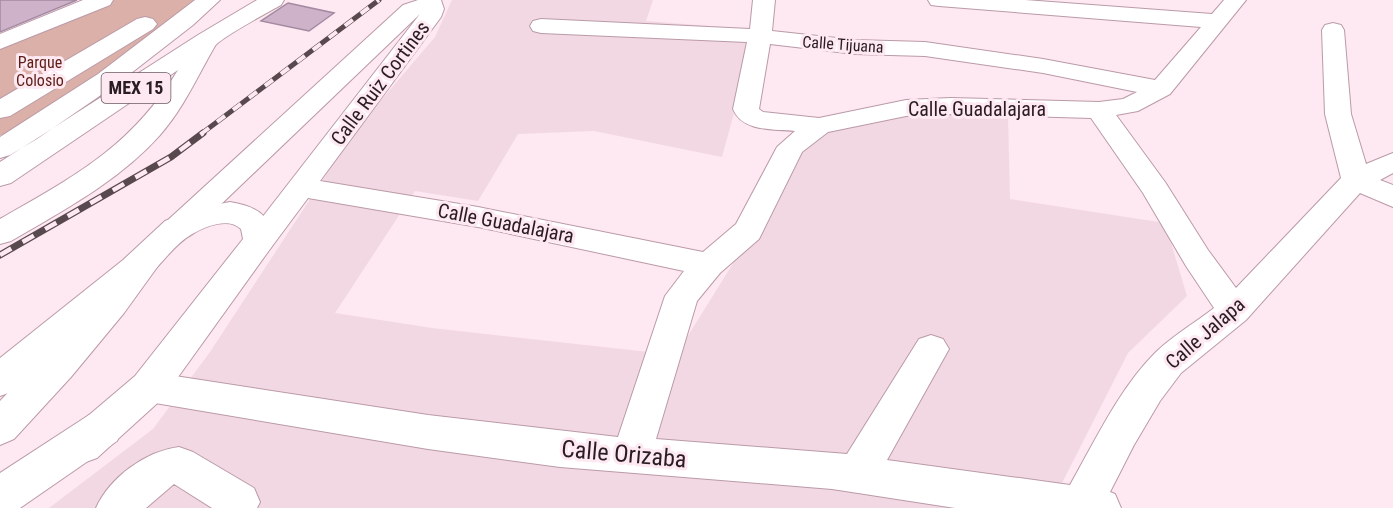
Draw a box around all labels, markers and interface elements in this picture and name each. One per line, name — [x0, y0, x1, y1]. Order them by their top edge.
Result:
street label: Calle Ruiz Cortines — [326, 16, 434, 150]
street label: Calle Tijuana — [802, 32, 884, 57]
park label: Parque Colosio — [16, 53, 64, 90]
road number: MEX 15 — [102, 73, 170, 103]
street label: Calle Guadalajara — [908, 97, 1046, 121]
street label: Calle Guadalajara — [436, 198, 576, 248]
street label: Calle Jalapa — [1161, 292, 1249, 374]
street label: Calle Orizaba — [560, 435, 688, 473]

